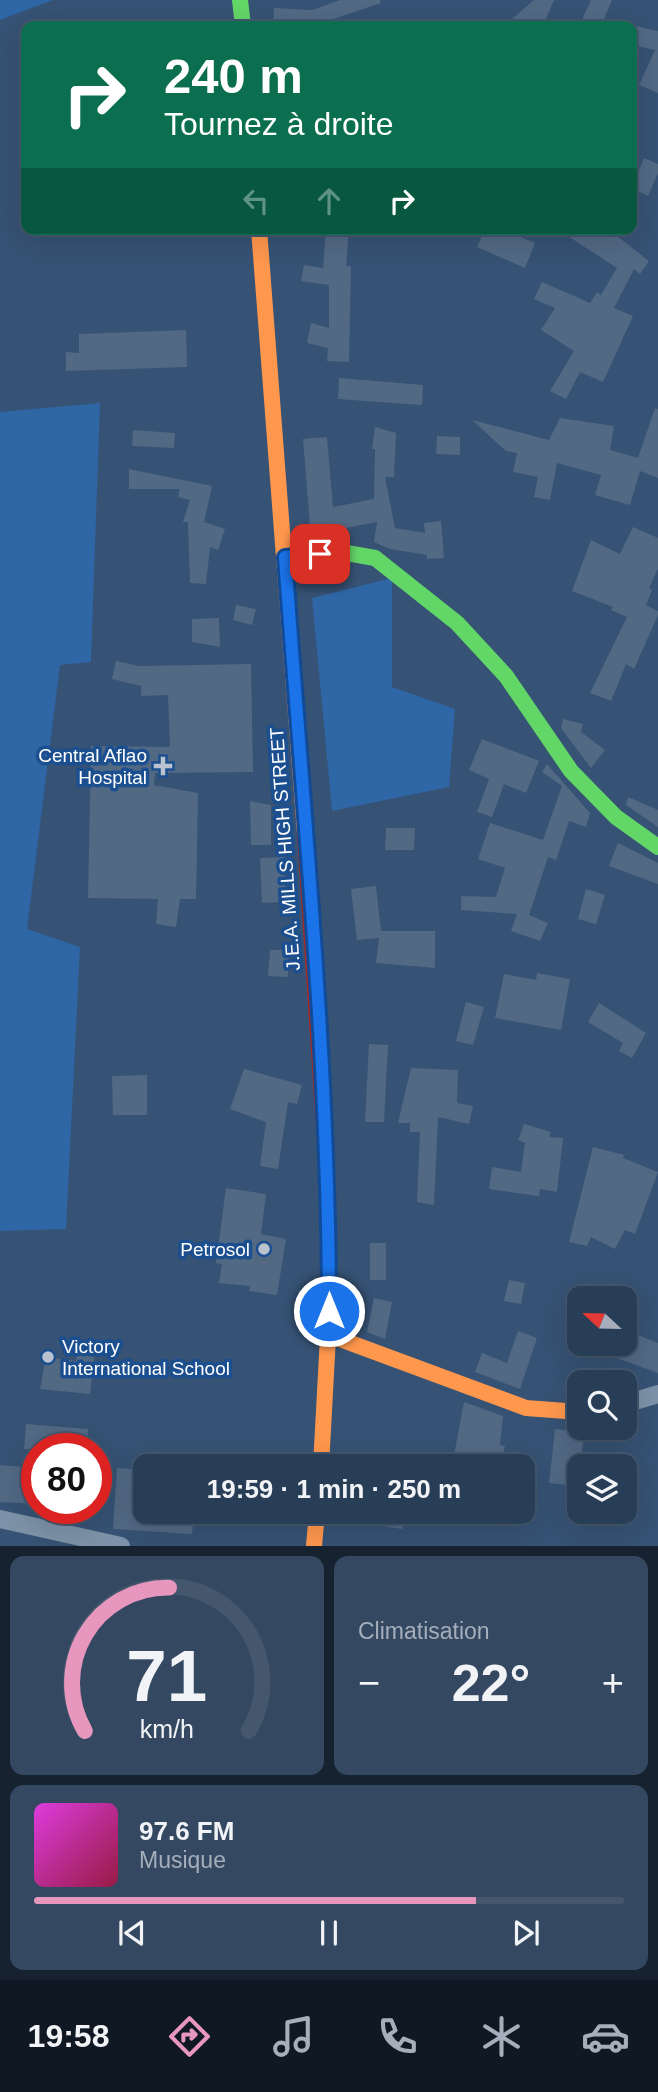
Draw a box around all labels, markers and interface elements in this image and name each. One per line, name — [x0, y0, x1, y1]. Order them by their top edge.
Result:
icon: right — [49, 49, 140, 140]
text: 240 m — [164, 49, 303, 103]
text: Tournez à droite — [164, 106, 393, 142]
icon: left — [237, 182, 275, 220]
icon: ahead — [310, 182, 348, 220]
icon: right — [383, 182, 421, 220]
pin — [290, 524, 350, 584]
icon: arrive — [301, 535, 339, 573]
street label: J.E.A. MILLS HIGH STREET — [266, 726, 304, 971]
place label: Central Aflao Hospital — [38, 745, 147, 788]
marker: Central Aflao Hospital — [153, 756, 173, 776]
place label: Petrosol — [180, 1239, 250, 1260]
marker: Petrosol — [256, 1241, 272, 1257]
position arrow — [292, 1274, 366, 1348]
north arrow — [567, 1286, 637, 1356]
map controls — [567, 1286, 637, 1524]
place label: Victory International School — [62, 1336, 230, 1379]
marker: Victory International School — [40, 1349, 56, 1365]
button: search — [567, 1370, 637, 1440]
speed limit sign: 80 — [21, 1433, 112, 1524]
button: layers — [567, 1454, 637, 1524]
text: 19:59 · 1 min · 250 m — [207, 1474, 461, 1504]
text: Climatisation — [358, 1618, 490, 1644]
text: 71 — [127, 1636, 207, 1717]
text: 22° — [452, 1654, 530, 1712]
text: − — [358, 1662, 380, 1704]
text: + — [602, 1662, 624, 1704]
text: km/h — [140, 1715, 194, 1743]
text: 97.6 FM — [139, 1816, 234, 1846]
text: Musique — [139, 1847, 226, 1873]
icon: previous — [113, 1914, 151, 1952]
icon: pause — [310, 1914, 348, 1952]
icon: next — [507, 1914, 545, 1952]
icon: directions — [165, 2012, 214, 2061]
icon: music — [269, 2012, 318, 2061]
icon: phone — [373, 2012, 422, 2061]
icon: climate — [477, 2012, 526, 2061]
icon: car — [581, 2012, 630, 2061]
text: 19:58 — [28, 2018, 109, 2054]

